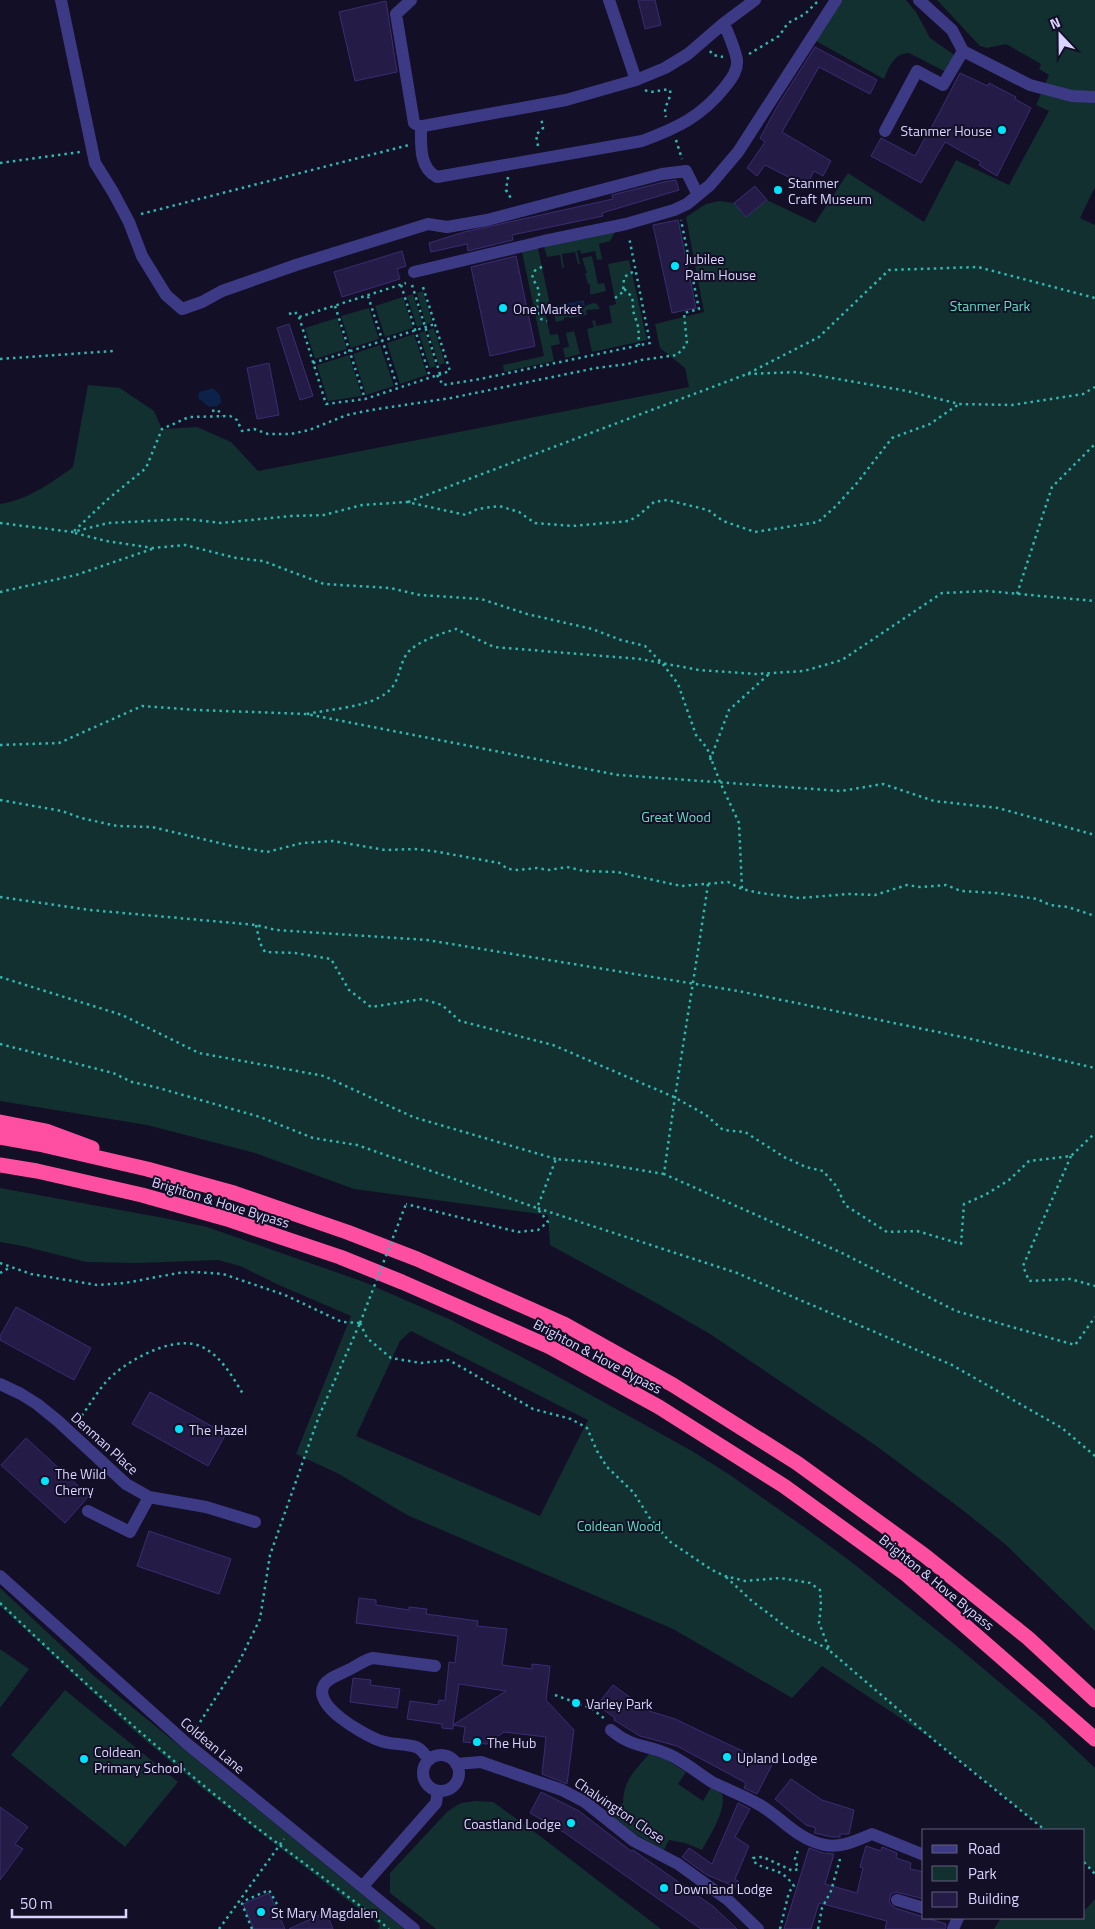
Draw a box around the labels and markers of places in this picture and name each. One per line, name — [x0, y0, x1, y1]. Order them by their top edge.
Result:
place label: Stanmer House — [901, 120, 992, 141]
marker: Stanmer House — [996, 124, 1008, 136]
place label: Stanmer Craft Museum — [788, 172, 872, 209]
marker: Stanmer Craft Museum — [772, 184, 784, 196]
place label: Jubilee Palm House — [685, 248, 756, 285]
marker: Jubilee Palm House — [669, 260, 681, 272]
place label: One Market — [513, 298, 582, 319]
marker: One Market — [497, 302, 509, 314]
place label: The Hazel — [189, 1419, 247, 1440]
marker: The Hazel — [173, 1423, 185, 1435]
place label: The Wild Cherry — [55, 1463, 106, 1500]
marker: The Wild Cherry — [39, 1475, 51, 1487]
place label: Varley Park — [586, 1693, 653, 1714]
marker: Varley Park — [570, 1697, 582, 1709]
place label: The Hub — [487, 1732, 536, 1753]
marker: The Hub — [471, 1736, 483, 1748]
place label: Coldean Primary School — [94, 1741, 183, 1778]
place label: Upland Lodge — [737, 1747, 817, 1768]
marker: Upland Lodge — [721, 1751, 733, 1763]
marker: Coldean Primary School — [78, 1753, 90, 1765]
place label: Coastland Lodge — [464, 1813, 561, 1834]
marker: Coastland Lodge — [565, 1817, 577, 1829]
place label: Downland Lodge — [674, 1878, 773, 1899]
marker: Downland Lodge — [658, 1882, 670, 1894]
place label: St Mary Magdalen — [271, 1902, 378, 1923]
marker: St Mary Magdalen — [255, 1906, 267, 1918]

